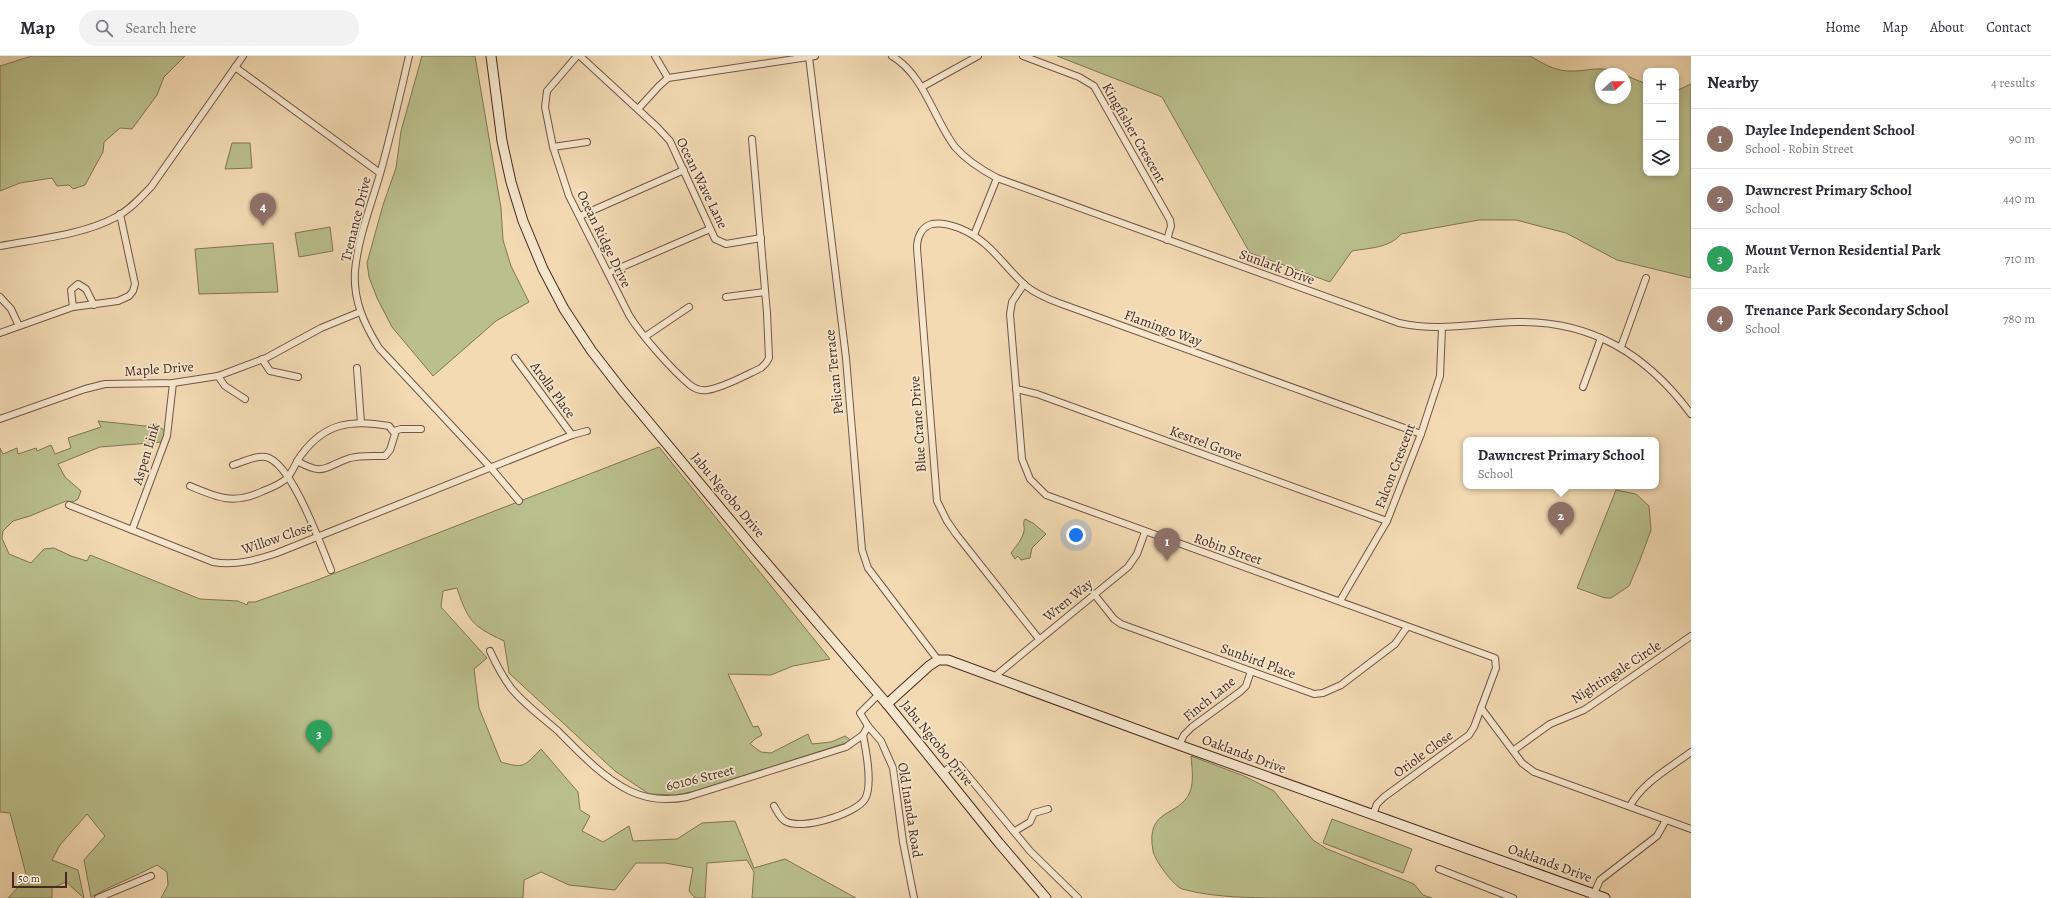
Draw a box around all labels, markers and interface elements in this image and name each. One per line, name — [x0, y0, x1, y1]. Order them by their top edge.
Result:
search box — [79, 10, 359, 46]
text: Map — [20, 15, 55, 41]
icon: search — [93, 17, 115, 39]
text: Search here — [125, 18, 197, 38]
text: Home — [1825, 18, 1860, 37]
text: Map — [1882, 18, 1908, 37]
text: About — [1930, 18, 1964, 37]
text: Contact — [1986, 18, 2031, 37]
north arrow — [1595, 68, 1631, 104]
map controls — [1643, 68, 1679, 176]
button: + — [1643, 68, 1679, 104]
text: Nearby — [1707, 71, 1758, 94]
text: 4 results — [1991, 74, 2035, 91]
street label: Kingfisher Crescent — [1098, 79, 1171, 187]
button: − — [1643, 104, 1679, 140]
text: Daylee Independent School — [1745, 120, 1915, 140]
text: 1 — [1718, 130, 1722, 147]
text: 90 m — [2009, 130, 2035, 147]
street label: Ocean Wave Lane — [672, 134, 732, 232]
button: layers — [1643, 140, 1679, 176]
text: School · Robin Street — [1745, 140, 1854, 157]
street label: Trenance Drive — [336, 175, 376, 263]
text: Dawncrest Primary School — [1745, 180, 1912, 200]
street label: Ocean Ridge Drive — [572, 187, 636, 291]
text: 2 — [1717, 190, 1723, 207]
text: 440 m — [2003, 190, 2035, 207]
pin: 4 — [250, 193, 276, 226]
text: School — [1745, 200, 1780, 217]
text: Mount Vernon Residential Park — [1745, 240, 1941, 260]
street label: Sunlark Drive — [1237, 245, 1317, 289]
text: 3 — [1717, 250, 1723, 267]
text: 710 m — [2005, 250, 2035, 267]
text: Park — [1745, 260, 1769, 277]
text: Trenance Park Secondary School — [1745, 300, 1948, 320]
street label: Flamingo Way — [1121, 305, 1205, 351]
text: 4 — [1717, 310, 1723, 327]
text: 780 m — [2003, 310, 2035, 327]
text: School — [1745, 320, 1780, 337]
street label: Pelican Terrace — [820, 328, 848, 416]
street label: Maple Drive — [124, 357, 194, 381]
street label: Arolla Place — [525, 357, 580, 422]
street label: Blue Crane Drive — [905, 375, 931, 473]
street label: Falcon Crescent — [1370, 420, 1420, 511]
street label: Aspen Link — [127, 421, 164, 488]
street label: Kestrel Grove — [1167, 421, 1245, 465]
popup — [1463, 437, 1659, 489]
text: Dawncrest Primary School — [1478, 445, 1644, 465]
street label: Jabu Ngcobo Drive — [687, 448, 769, 542]
text: School — [1478, 465, 1513, 482]
pin: 2 — [1548, 502, 1574, 535]
street label: Willow Close — [238, 517, 315, 559]
your location — [1066, 525, 1086, 545]
pin: 1 — [1154, 528, 1180, 561]
street label: Robin Street — [1191, 528, 1265, 570]
street label: Wren Way — [1038, 574, 1097, 627]
street label: Nightingale Circle — [1567, 636, 1665, 708]
street label: Sunbird Place — [1218, 639, 1298, 683]
street label: Finch Lane — [1179, 672, 1239, 726]
street label: Jabu Ngcobo Drive — [896, 696, 978, 790]
pin: 3 — [306, 720, 332, 753]
street label: Oriole Close — [1389, 726, 1457, 782]
street label: Oaklands Drive — [1199, 730, 1289, 778]
street label: 60106 Street — [664, 760, 737, 796]
street label: Old Inanda Road — [893, 761, 927, 859]
street label: Oaklands Drive — [1505, 839, 1595, 887]
scale bar — [12, 870, 67, 889]
text: 50 m — [18, 871, 40, 886]

